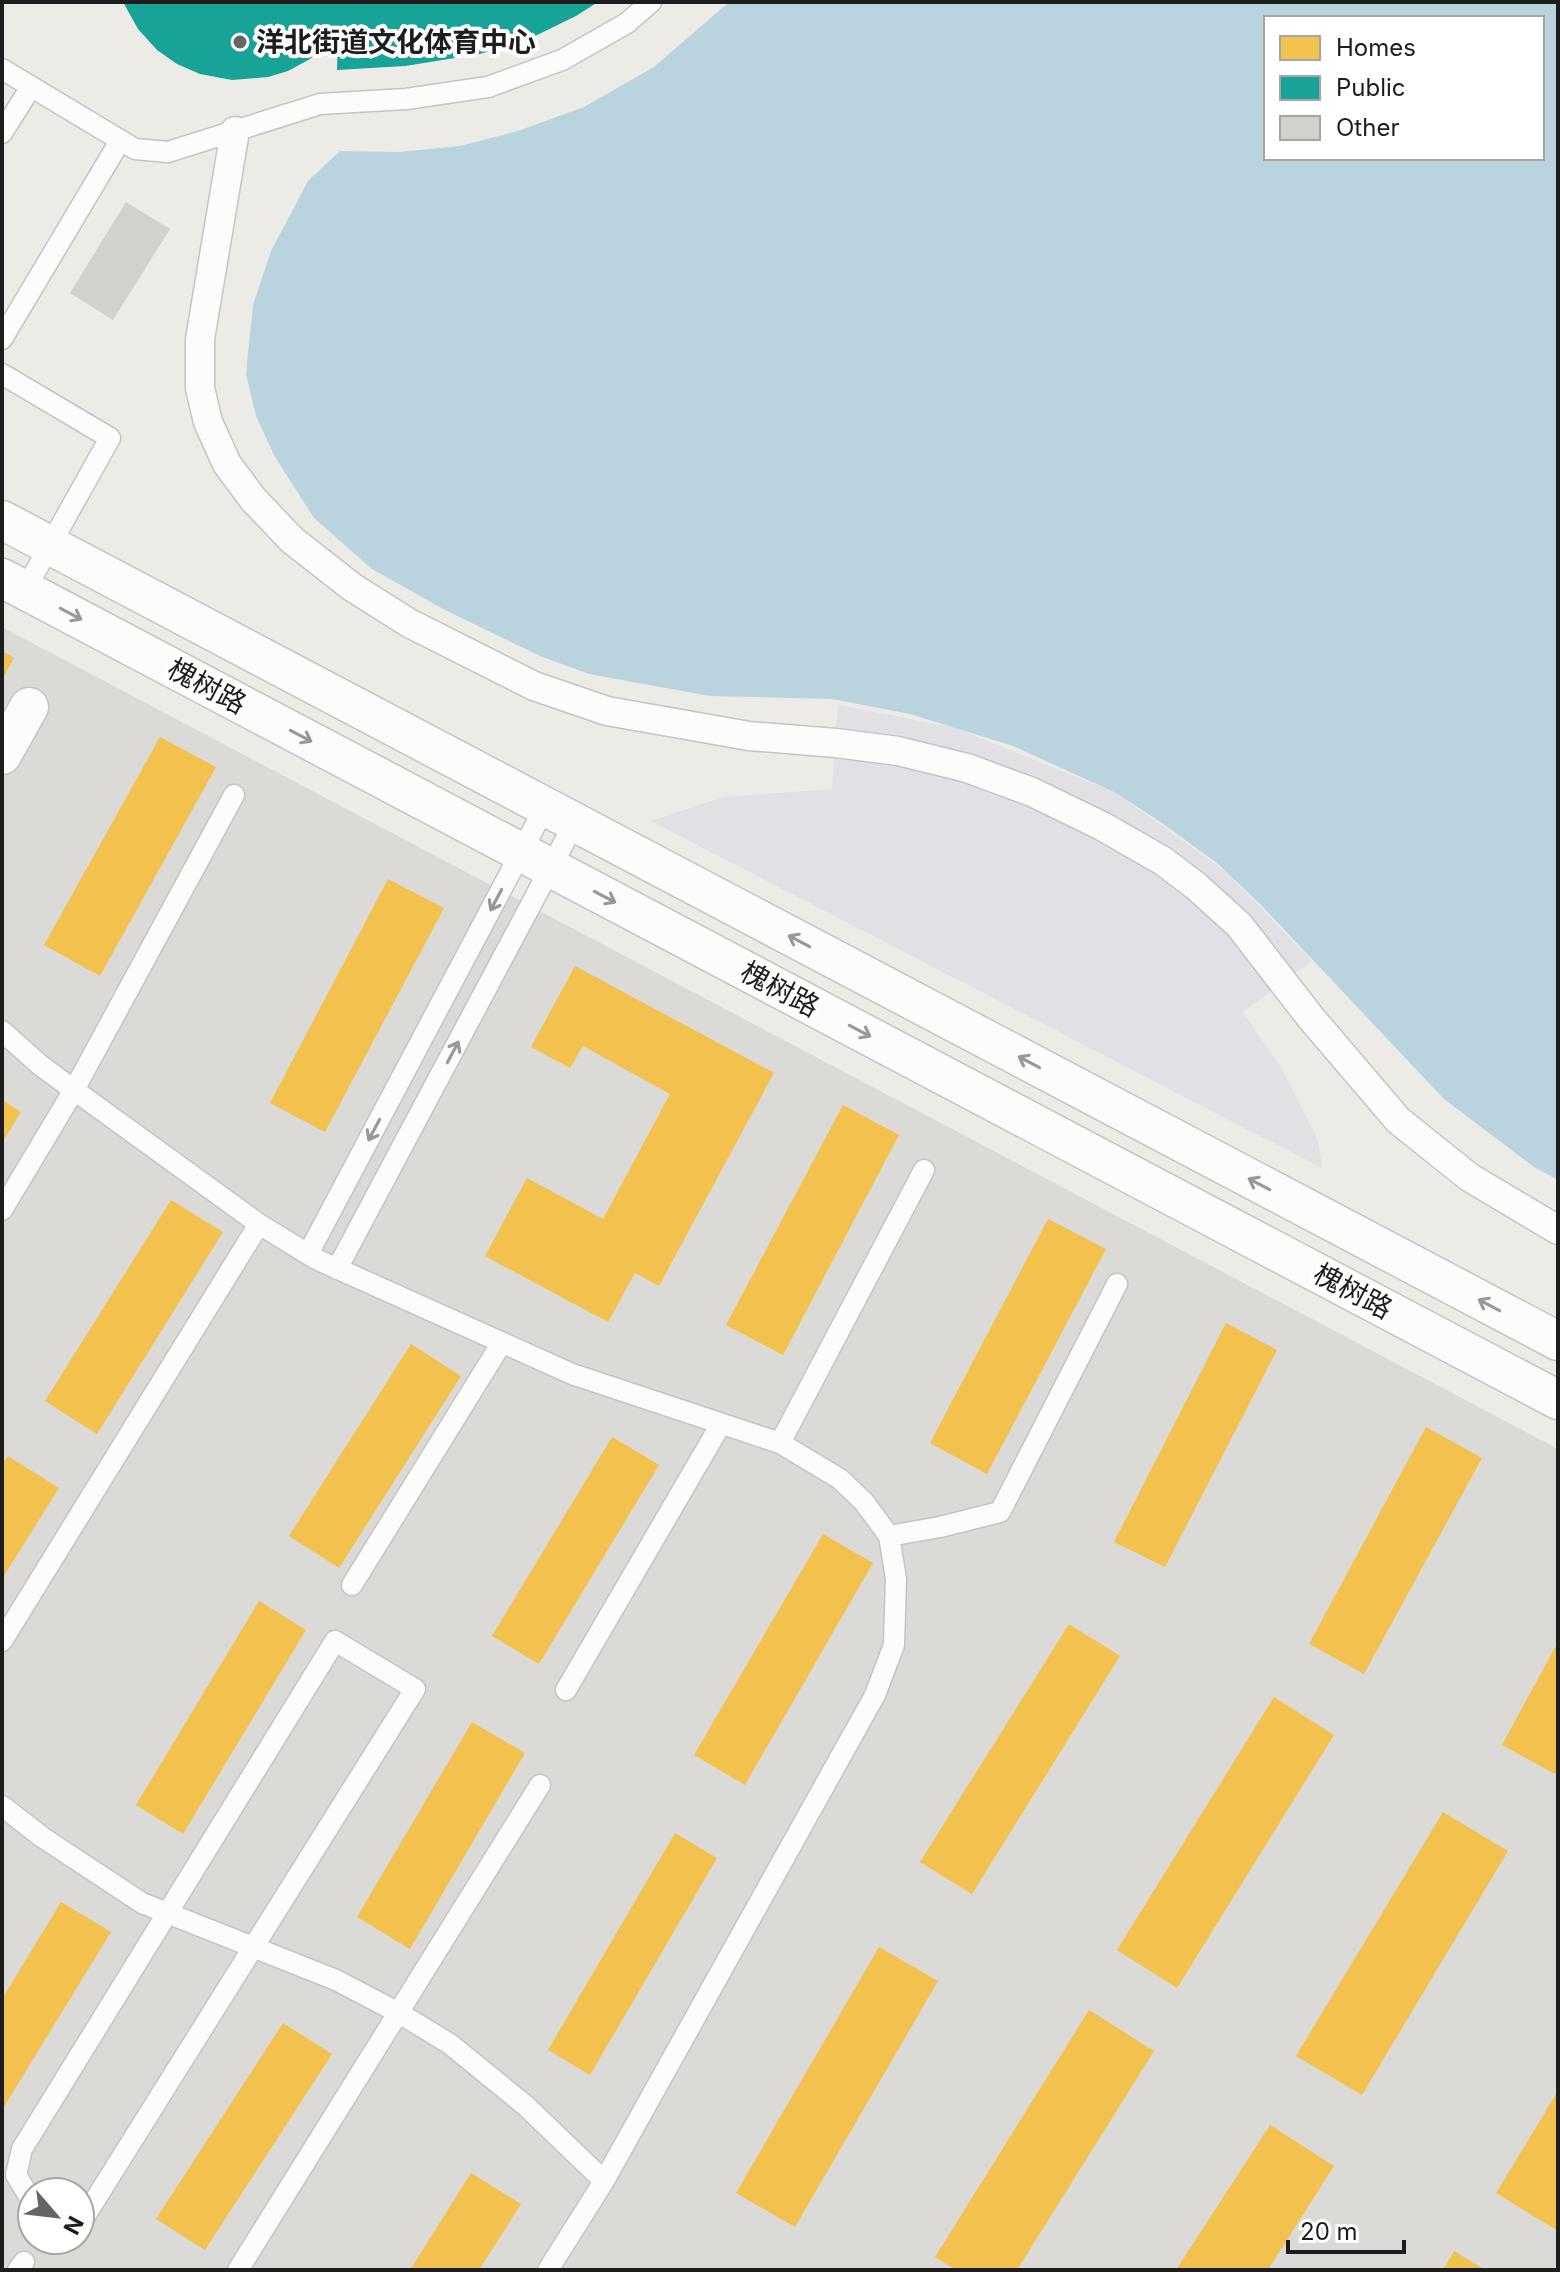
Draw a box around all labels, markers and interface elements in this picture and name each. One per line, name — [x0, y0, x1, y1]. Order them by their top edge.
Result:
legend — [1264, 16, 1544, 160]
place label: 洋北街道文化体育中心 — [256, 25, 536, 59]
marker: 洋北街道文化体育中心 — [231, 33, 249, 51]
text: Homes — [1336, 33, 1416, 62]
text: Public — [1336, 73, 1406, 102]
text: Other — [1336, 113, 1399, 142]
one-way arrow — [59, 607, 82, 623]
street label: 槐树路 — [162, 651, 252, 721]
one-way arrow — [289, 728, 312, 744]
one-way arrow — [487, 888, 503, 912]
one-way arrow — [593, 889, 616, 905]
one-way arrow — [788, 932, 812, 948]
street label: 槐树路 — [735, 954, 825, 1024]
one-way arrow — [847, 1024, 871, 1039]
one-way arrow — [446, 1041, 462, 1064]
one-way arrow — [1018, 1054, 1042, 1070]
one-way arrow — [365, 1118, 381, 1141]
one-way arrow — [1248, 1175, 1271, 1191]
street label: 槐树路 — [1308, 1256, 1398, 1326]
one-way arrow — [1478, 1297, 1501, 1313]
north arrow — [16, 2176, 96, 2256]
scale bar — [1288, 2204, 1404, 2254]
text: N — [58, 2212, 89, 2239]
text: 20 m — [1300, 2217, 1358, 2246]

